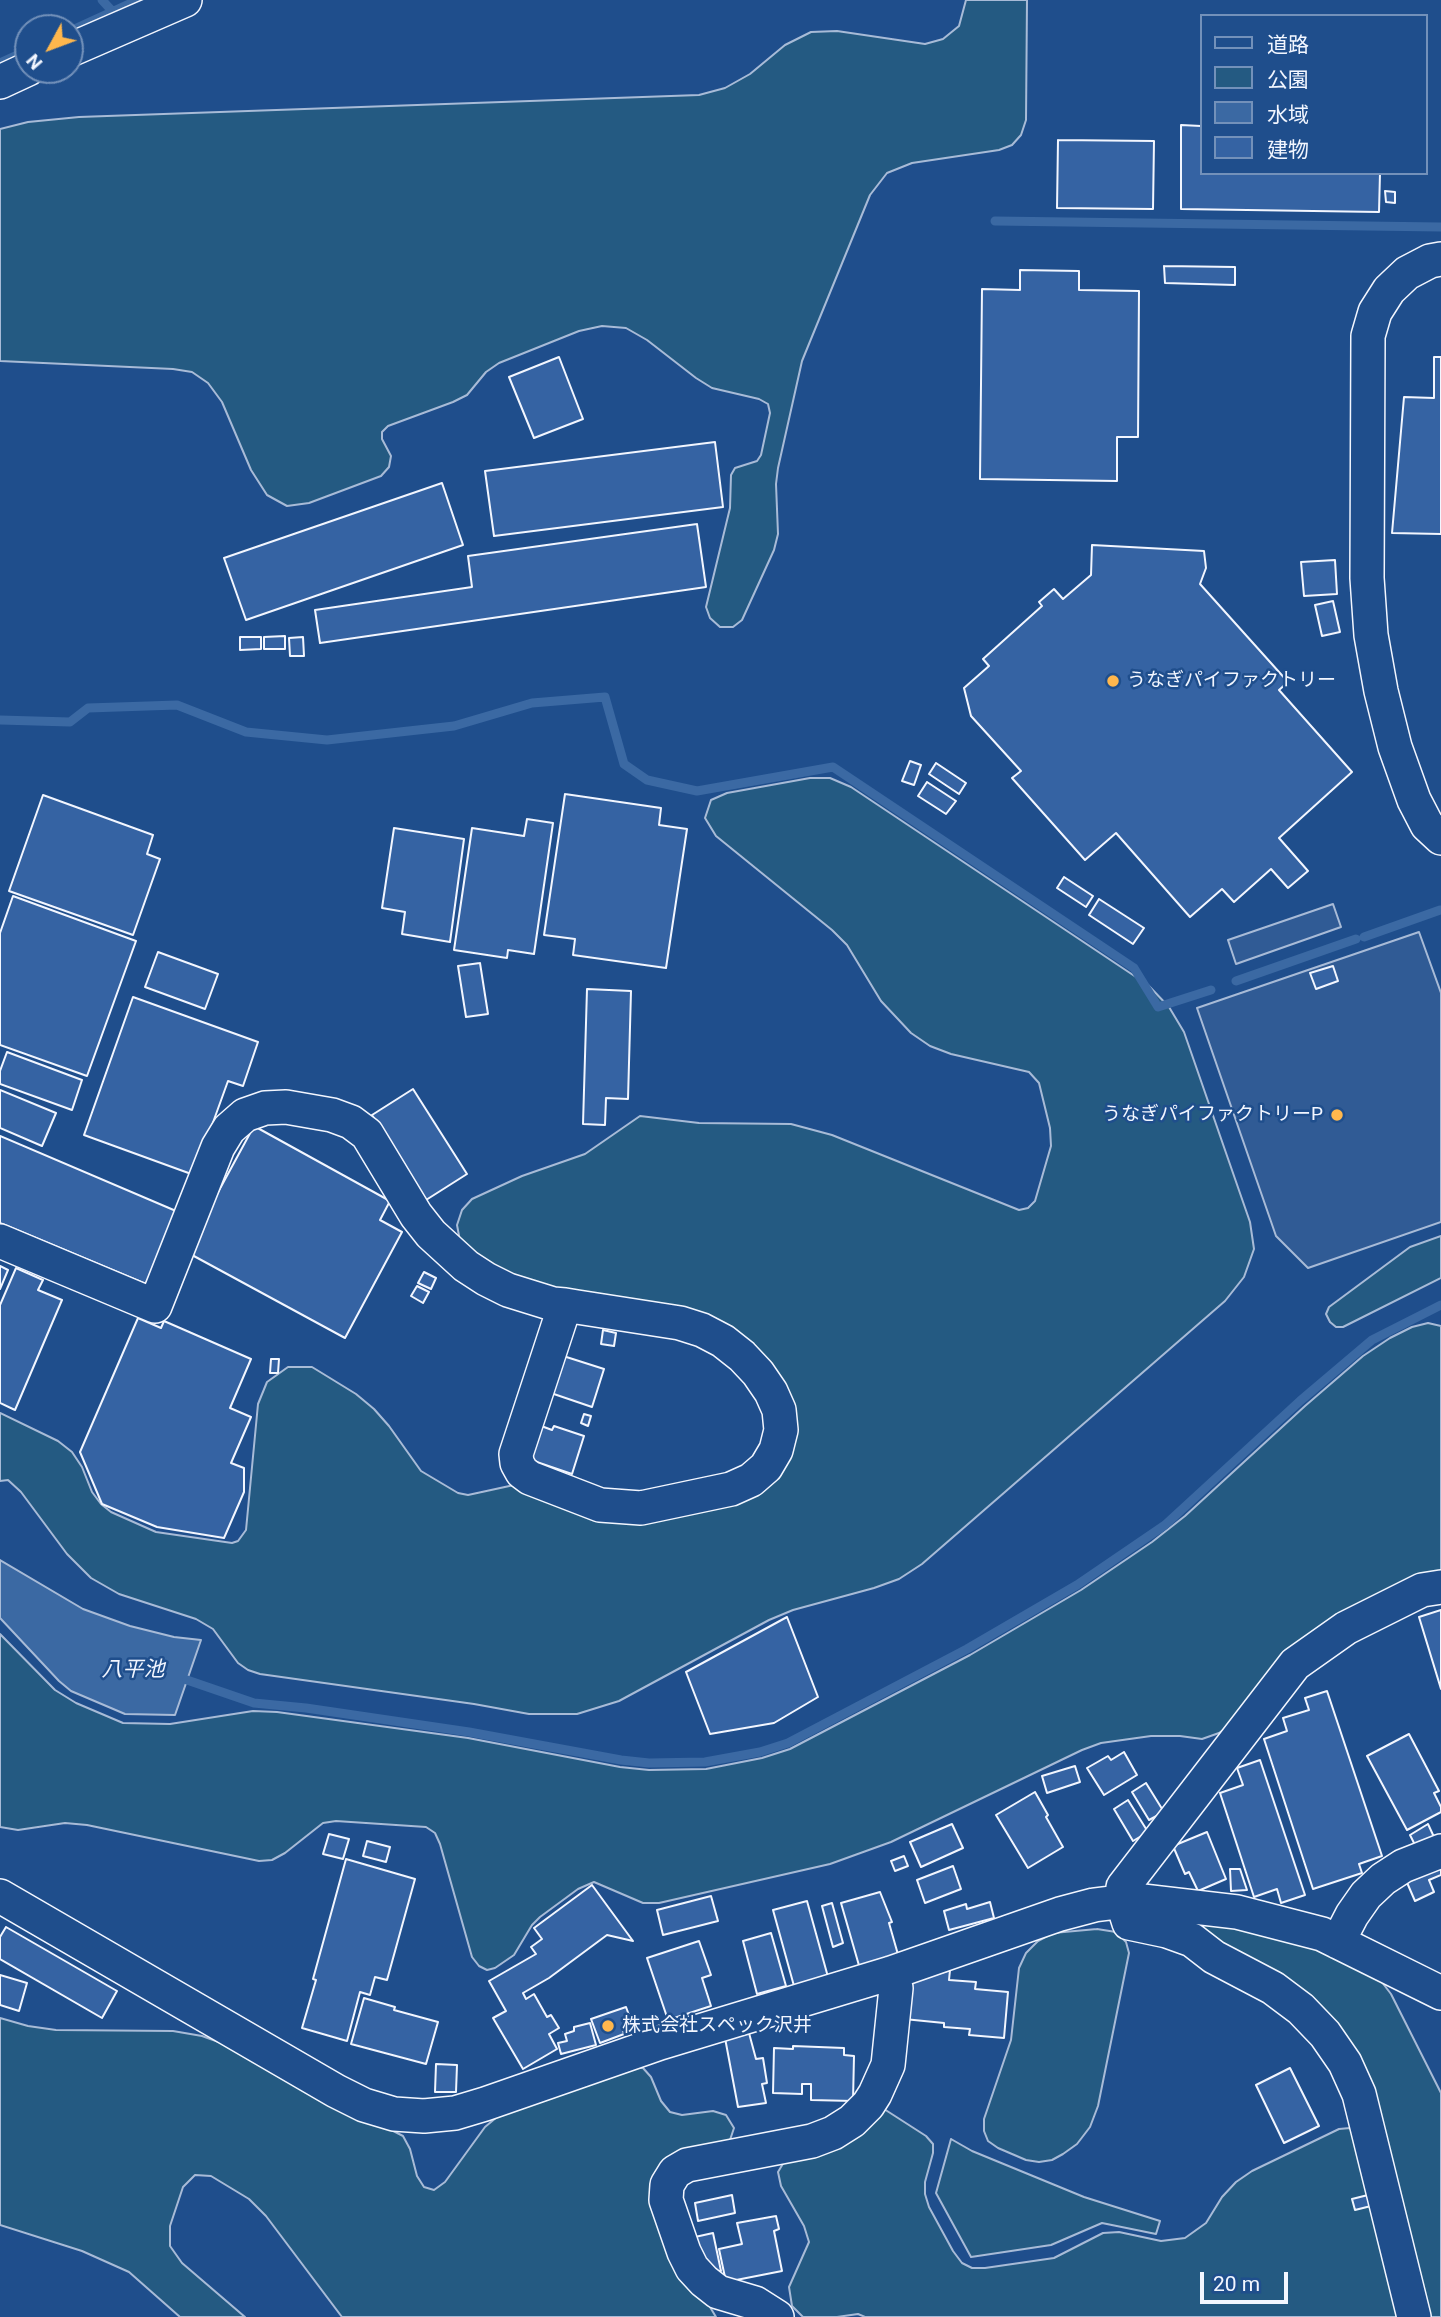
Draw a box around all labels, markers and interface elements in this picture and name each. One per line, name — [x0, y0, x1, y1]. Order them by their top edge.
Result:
north arrow — [14, 14, 84, 84]
legend — [1200, 14, 1427, 175]
text: 道路 — [1267, 33, 1309, 57]
text: N — [21, 49, 47, 74]
text: 公園 — [1267, 68, 1309, 92]
text: 水域 — [1267, 103, 1309, 127]
text: 建物 — [1267, 138, 1309, 162]
place label: うなぎパイファクトリー — [1127, 670, 1336, 692]
marker: うなぎパイファクトリー — [1105, 673, 1121, 689]
place label: うなぎパイファクトリーP — [1102, 1104, 1323, 1126]
marker: うなぎパイファクトリーP — [1329, 1107, 1345, 1123]
water label: 八平池 — [102, 1658, 164, 1684]
place label: 株式会社スペック沢井 — [622, 2015, 812, 2037]
marker: 株式会社スペック沢井 — [600, 2018, 616, 2034]
scale bar — [1203, 2258, 1290, 2302]
text: 20 m — [1213, 2272, 1260, 2296]

